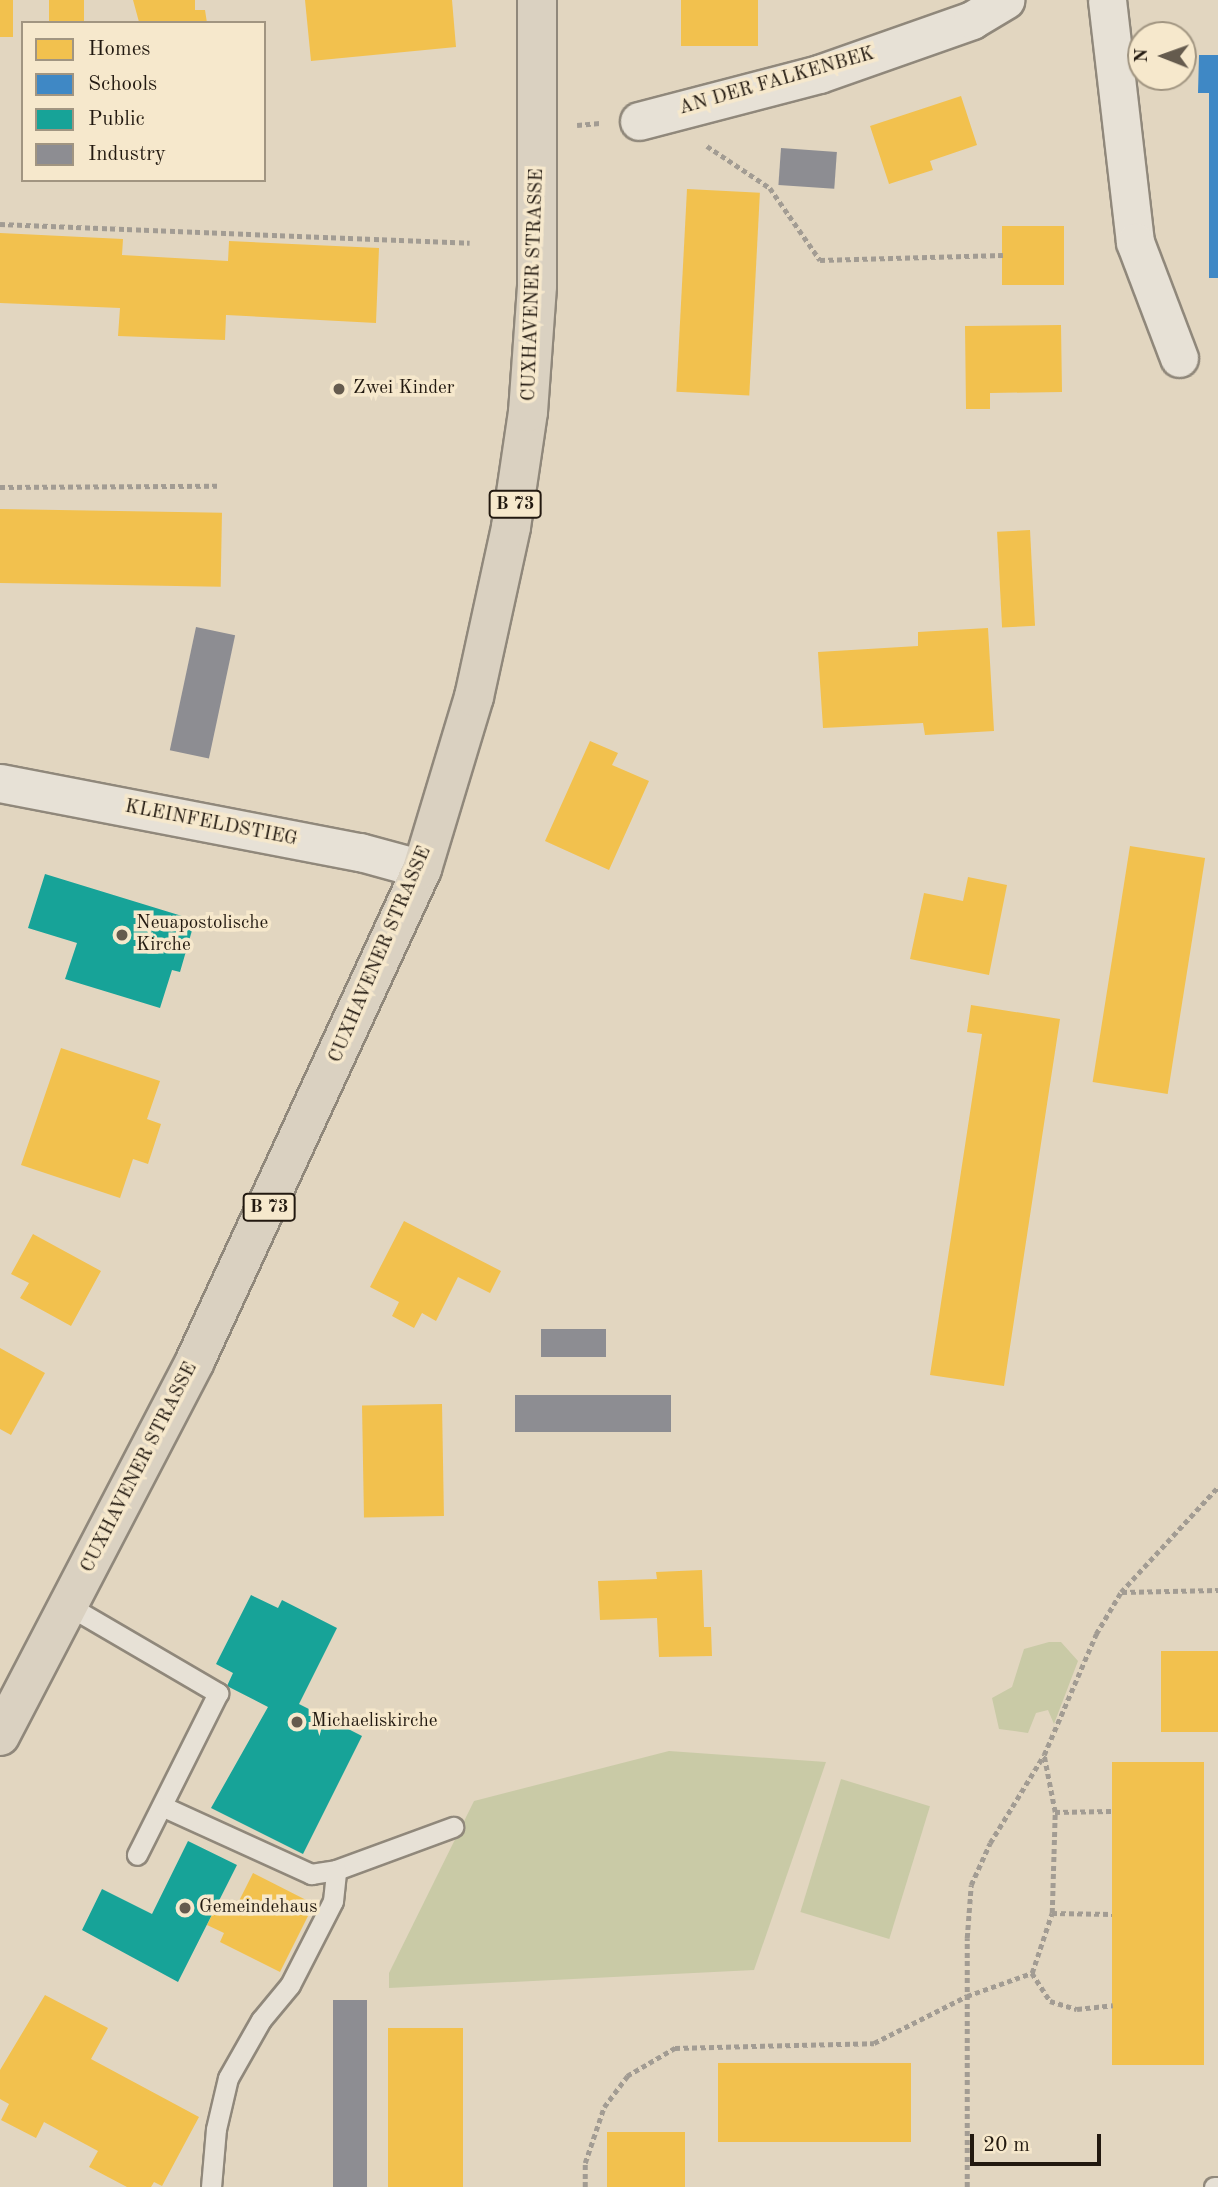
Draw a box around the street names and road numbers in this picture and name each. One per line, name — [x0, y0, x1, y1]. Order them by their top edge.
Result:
street label: AN DER FALKENBEK — [677, 43, 877, 121]
street label: CUXHAVENER STRASSE — [519, 168, 549, 402]
road number: B 73 — [487, 490, 543, 518]
street label: KLEINFELDSTIEG — [123, 796, 299, 852]
street label: CUXHAVENER STRASSE — [325, 843, 437, 1067]
road number: B 73 — [241, 1192, 297, 1222]
street label: CUXHAVENER STRASSE — [77, 1359, 203, 1577]

